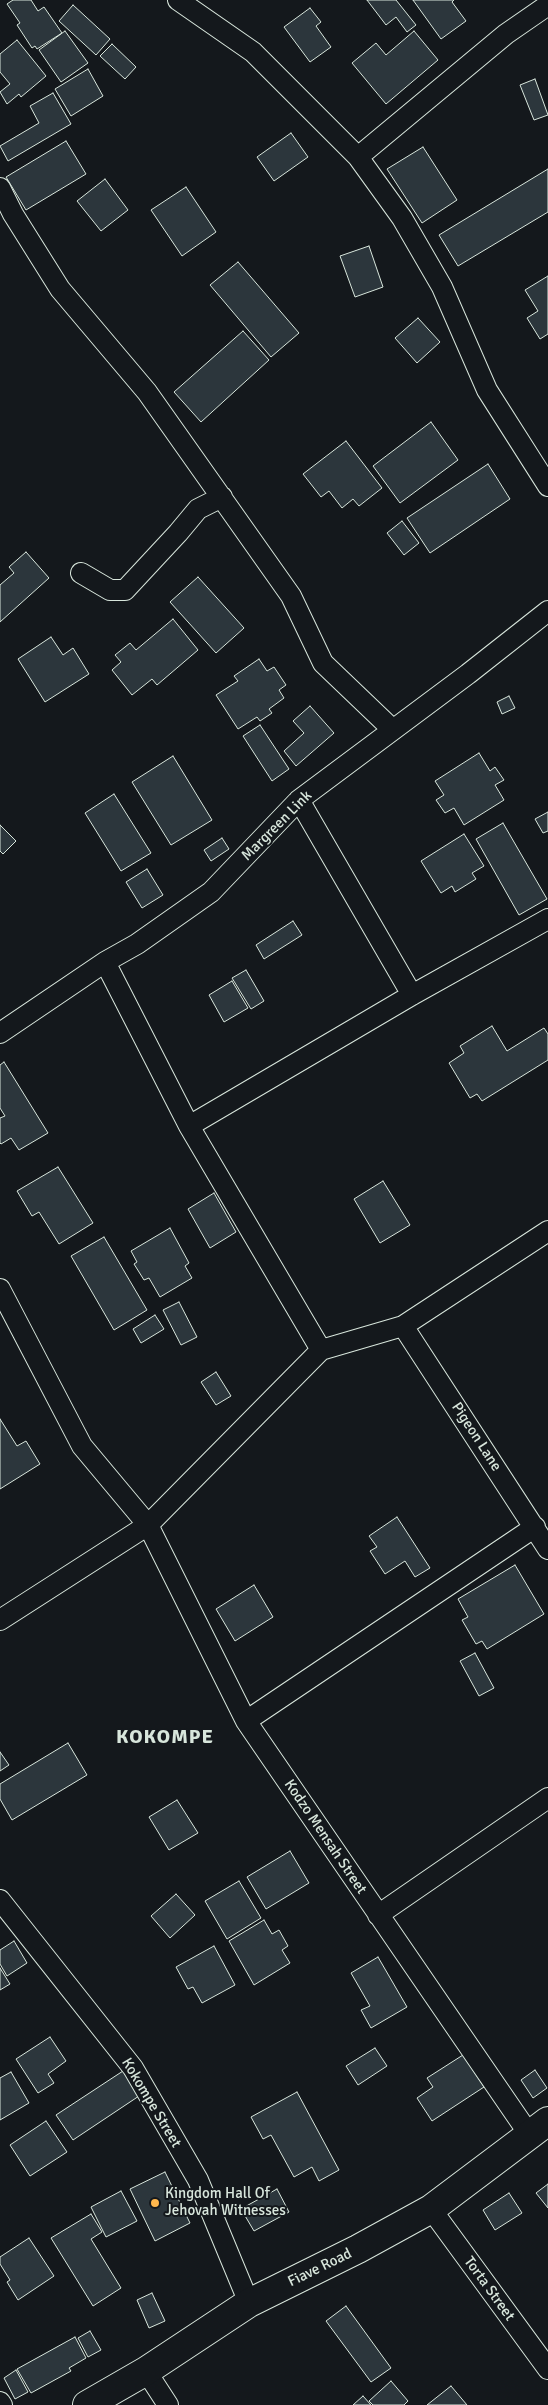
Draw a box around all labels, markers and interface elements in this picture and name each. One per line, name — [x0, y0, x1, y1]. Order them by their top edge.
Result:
street label: Margreen Link — [238, 787, 316, 865]
street label: Pigeon Lane — [447, 1399, 505, 1475]
district label: KOKOMPE — [115, 1726, 215, 1750]
street label: Kodzo Mensah Street — [280, 1776, 370, 1898]
street label: Kokompe Street — [117, 2055, 185, 2151]
place label: Kingdom Hall Of Jehovah Witnesses — [165, 2185, 286, 2220]
marker: Kingdom Hall Of Jehovah Witnesses — [149, 2197, 161, 2209]
street label: Fiave Road — [285, 2245, 355, 2291]
street label: Torta Street — [460, 2253, 518, 2325]

